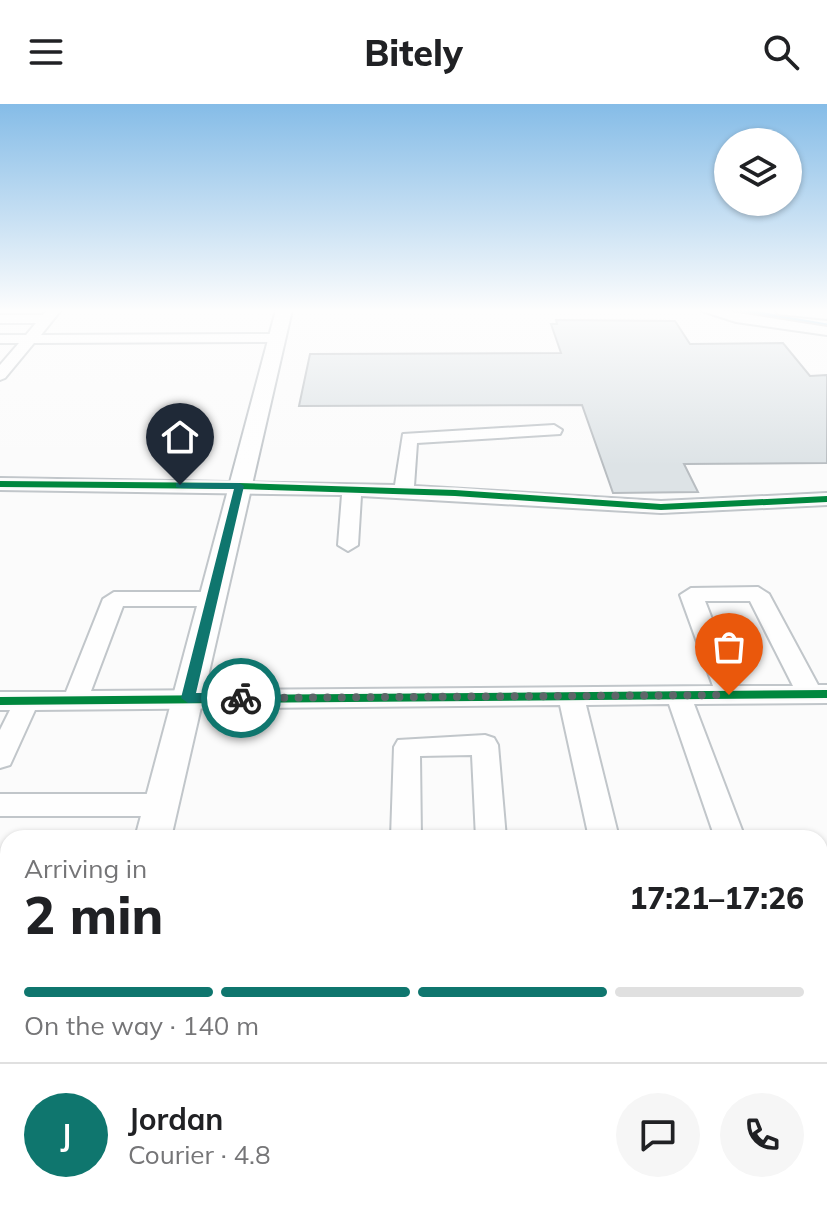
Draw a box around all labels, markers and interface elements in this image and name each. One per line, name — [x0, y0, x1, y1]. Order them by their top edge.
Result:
icon: menu — [24, 30, 68, 74]
text: Bitely — [364, 30, 463, 75]
icon: search — [759, 30, 803, 74]
map controls — [714, 128, 802, 216]
button: layers — [714, 128, 802, 216]
pin — [146, 403, 214, 485]
icon: home — [158, 415, 202, 459]
pin — [695, 613, 763, 695]
icon: bag — [707, 625, 751, 669]
courier — [201, 658, 281, 738]
icon: bike — [219, 676, 263, 720]
text: Arriving in — [24, 852, 147, 885]
text: 17:21–17:26 — [629, 879, 804, 917]
text: 2 min — [24, 882, 163, 947]
text: On the way · 140 m — [24, 1009, 259, 1042]
button: chat — [616, 1093, 700, 1177]
button: phone — [720, 1093, 804, 1177]
text: Jordan — [128, 1100, 223, 1138]
text: J — [61, 1116, 71, 1154]
text: Courier · 4.8 — [128, 1138, 271, 1171]

